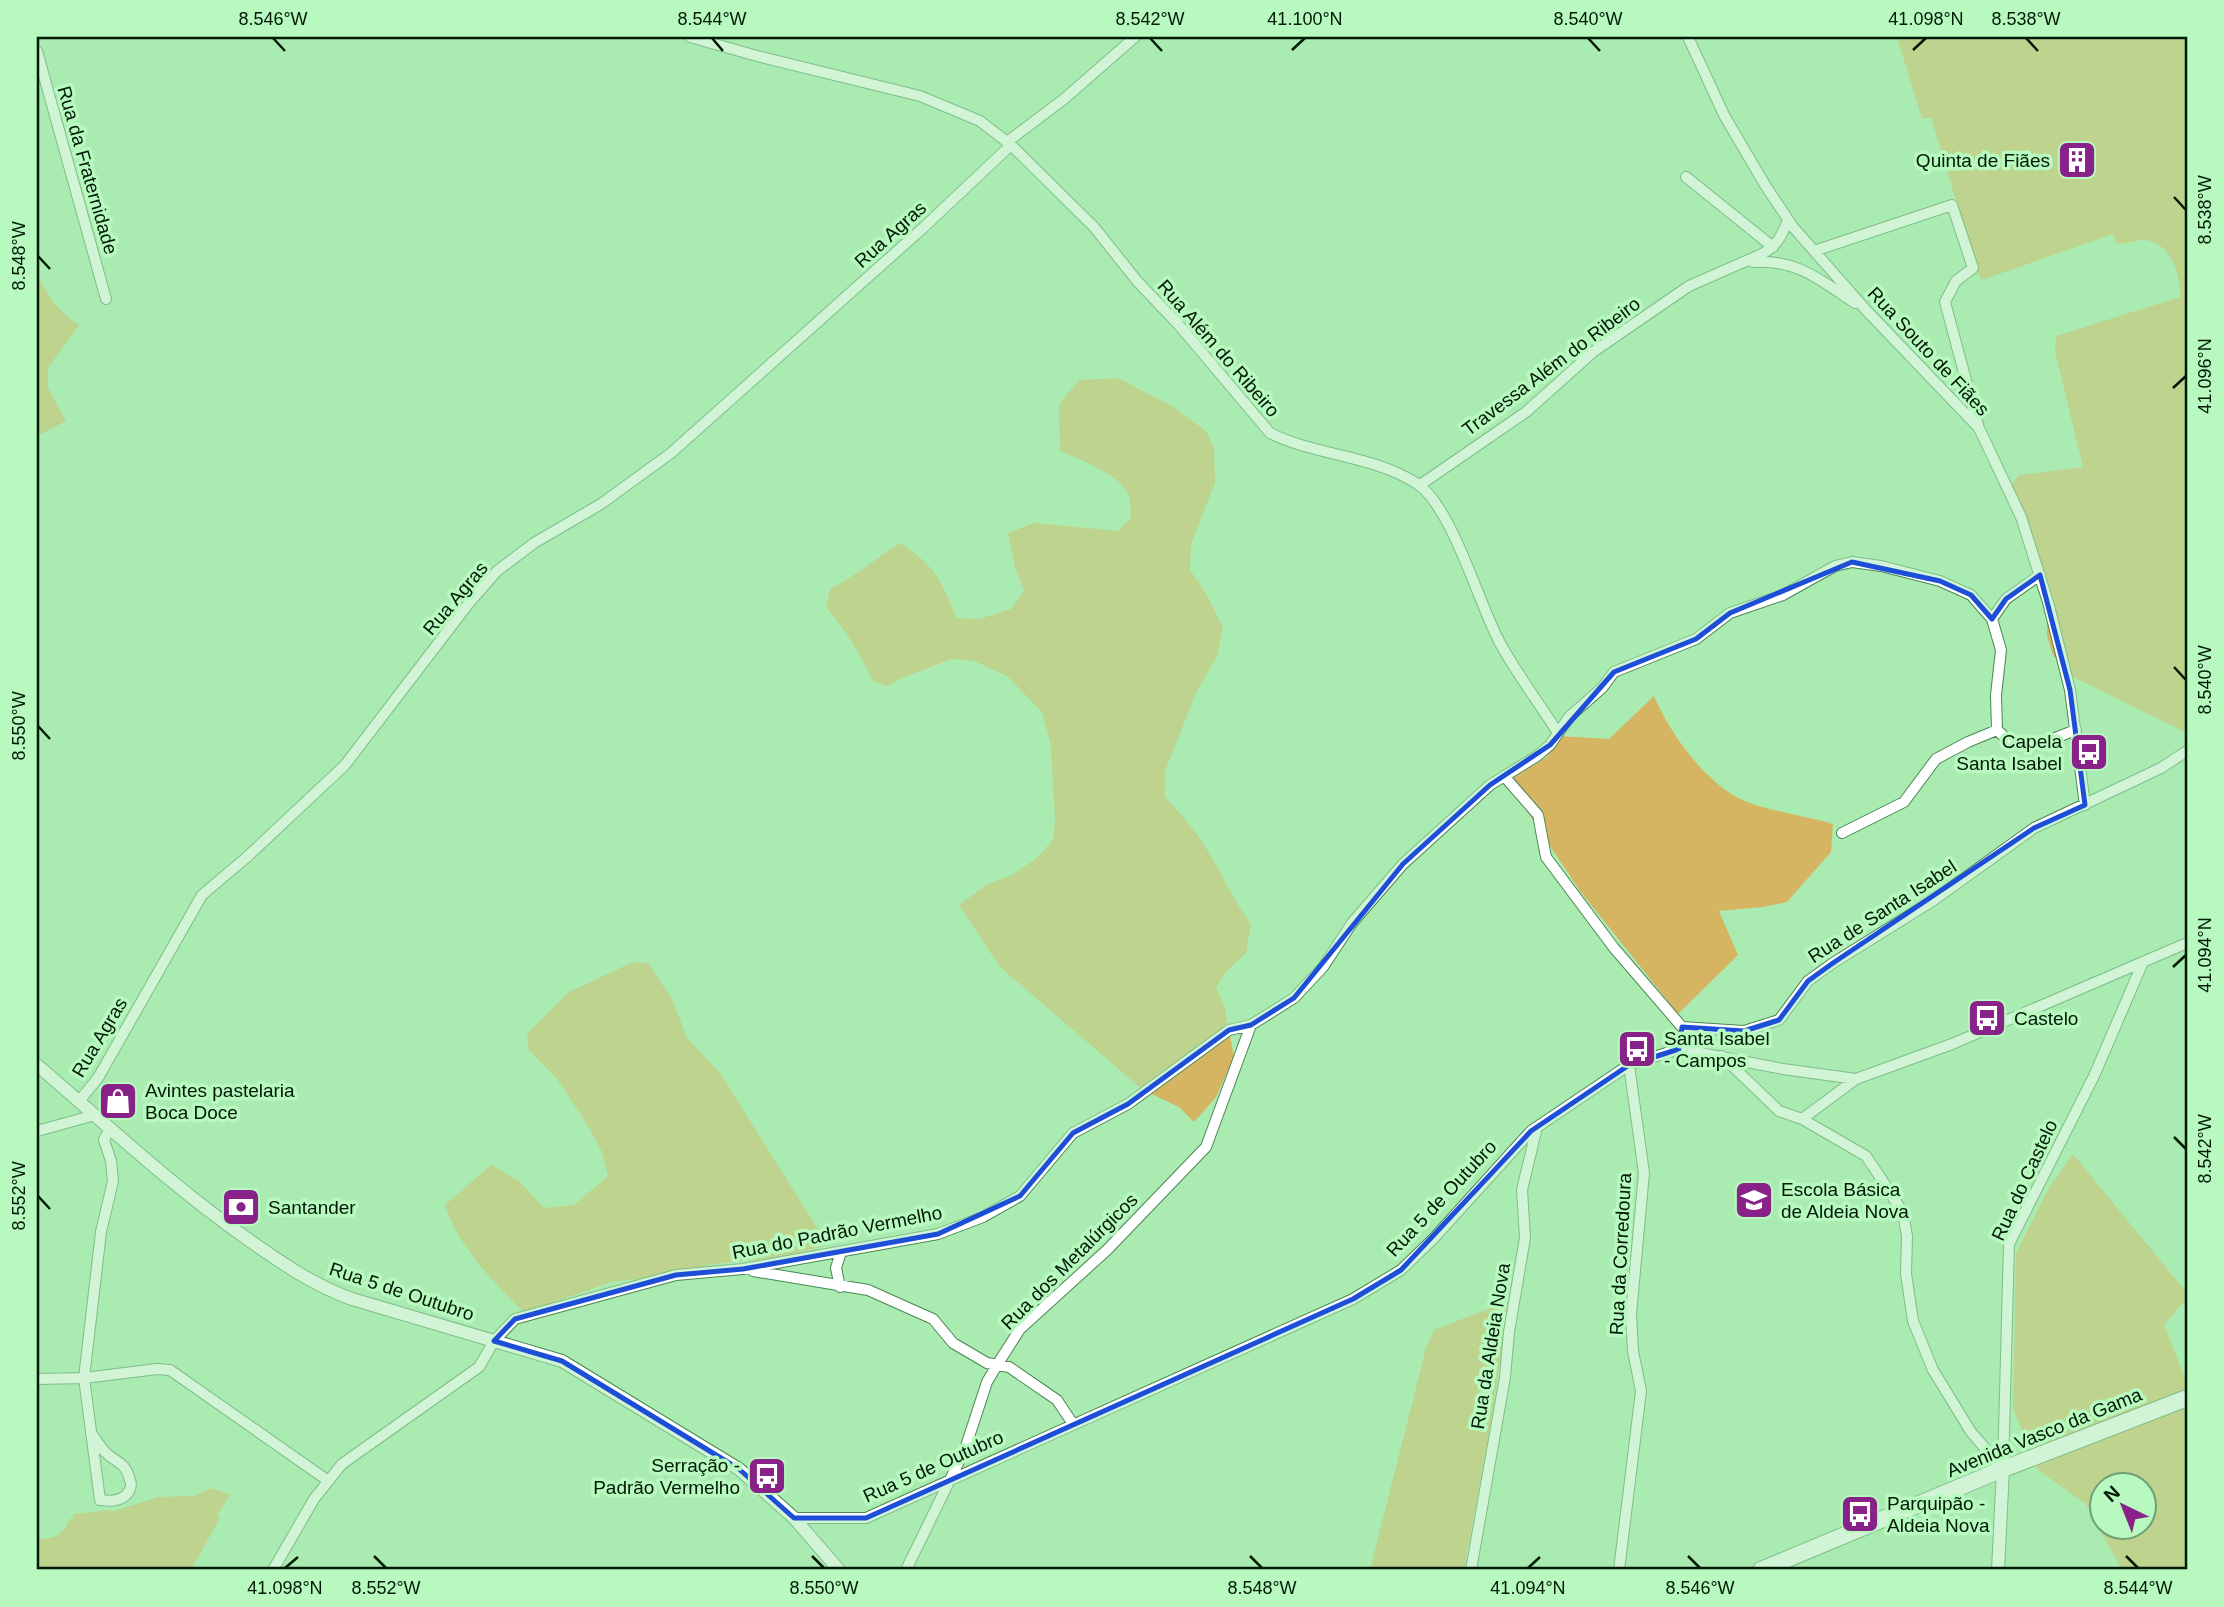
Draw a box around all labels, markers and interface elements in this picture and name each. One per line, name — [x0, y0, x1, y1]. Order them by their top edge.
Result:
text: 8.546°W — [238, 9, 308, 29]
text: 8.544°W — [677, 9, 747, 29]
text: 8.542°W — [1115, 9, 1185, 29]
text: 41.100°N — [1267, 9, 1343, 29]
text: 8.540°W — [1553, 9, 1623, 29]
text: 41.098°N — [1888, 9, 1964, 29]
text: 8.538°W — [1991, 9, 2061, 29]
street label: Rua da Fraternidade — [53, 83, 122, 257]
building icon: Quinta de Fiães — [2056, 139, 2098, 181]
place label: Quinta de Fiães — [1916, 150, 2050, 171]
text: 8.538°W — [2195, 175, 2215, 245]
street label: Rua Agras — [850, 197, 930, 272]
text: 8.548°W — [9, 221, 29, 291]
street label: Rua Além do Ribeiro — [1154, 276, 1284, 421]
street label: Rua Souto de Fiães — [1864, 283, 1994, 420]
street label: Travessa Além do Ribeiro — [1458, 293, 1644, 440]
text: 41.096°N — [2195, 338, 2215, 414]
street label: Rua Agras — [419, 558, 492, 639]
text: 8.540°W — [2195, 645, 2215, 715]
text: 8.550°W — [9, 691, 29, 761]
place label: Capela Santa Isabel — [1956, 731, 2062, 774]
bus stop icon: Capela Santa Isabel — [2068, 731, 2110, 773]
street label: Rua de Santa Isabel — [1804, 856, 1960, 967]
text: 41.094°N — [2195, 917, 2215, 993]
street label: Rua Agras — [68, 994, 131, 1081]
bus stop icon: Castelo — [1966, 997, 2008, 1039]
place label: Castelo — [2014, 1008, 2078, 1029]
bus stop icon: Santa Isabel - Campos — [1616, 1028, 1658, 1070]
place label: Santa Isabel - Campos — [1664, 1028, 1770, 1071]
shop icon: Avintes pastelaria Boca Doce — [97, 1080, 139, 1122]
place label: Avintes pastelaria Boca Doce — [145, 1080, 295, 1123]
text: 8.542°W — [2195, 1114, 2215, 1184]
street label: Rua do Castelo — [1987, 1116, 2062, 1244]
street label: Rua 5 de Outubro — [1382, 1136, 1501, 1261]
text: 8.552°W — [9, 1161, 29, 1231]
street label: Rua da Corredoura — [1606, 1172, 1635, 1336]
school or university icon: Escola Básica de Aldeia Nova — [1733, 1179, 1775, 1221]
place label: Escola Básica de Aldeia Nova — [1781, 1179, 1909, 1222]
bank icon: Santander — [220, 1186, 262, 1228]
street label: Rua dos Metalúrgicos — [997, 1189, 1142, 1334]
place label: Santander — [268, 1197, 356, 1218]
street label: Rua do Padrão Vermelho — [730, 1202, 944, 1263]
street label: Rua 5 de Outubro — [327, 1258, 477, 1325]
street label: Rua da Aldeia Nova — [1467, 1261, 1514, 1431]
street label: Avenida Vasco da Gama — [1944, 1384, 2145, 1481]
street label: Rua 5 de Outubro — [860, 1426, 1006, 1507]
place label: Serração - Padrão Vermelho — [593, 1455, 740, 1498]
bus stop icon: Serração - Padrão Vermelho — [746, 1455, 788, 1497]
north arrow — [2088, 1470, 2158, 1540]
text: N — [2100, 1482, 2124, 1506]
bus stop icon: Parquipão - Aldeia Nova — [1839, 1493, 1881, 1535]
place label: Parquipão - Aldeia Nova — [1887, 1493, 1990, 1536]
text: 41.098°N — [247, 1578, 323, 1598]
text: 8.552°W — [351, 1578, 421, 1598]
text: 8.550°W — [789, 1578, 859, 1598]
text: 8.548°W — [1227, 1578, 1297, 1598]
text: 41.094°N — [1490, 1578, 1566, 1598]
text: 8.546°W — [1665, 1578, 1735, 1598]
text: 8.544°W — [2103, 1578, 2173, 1598]

